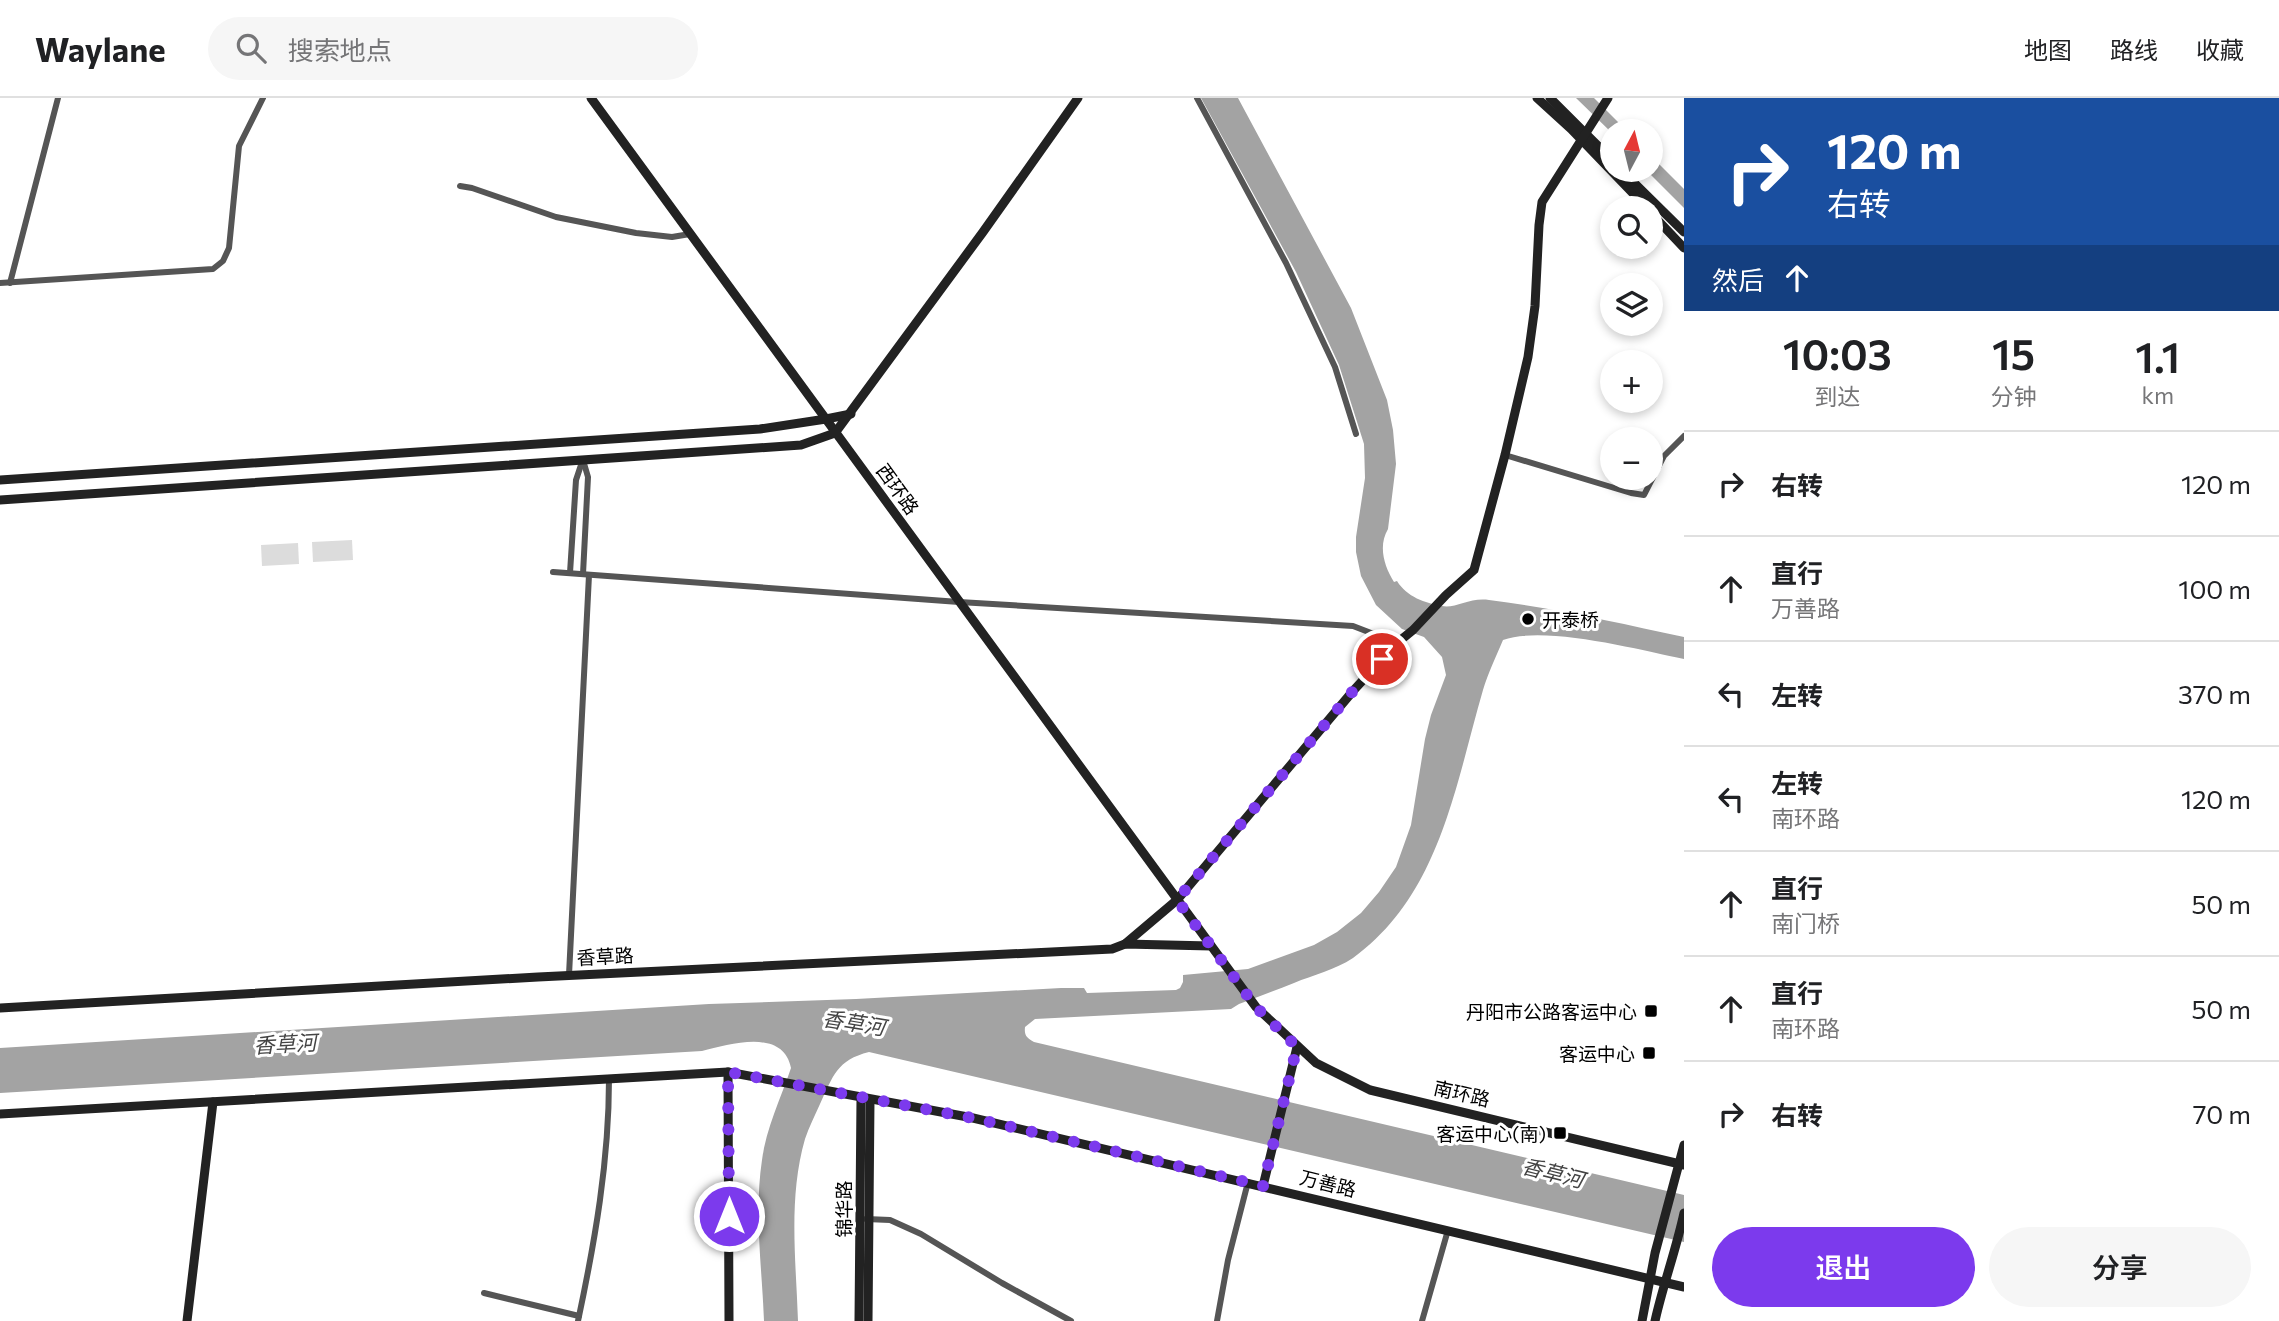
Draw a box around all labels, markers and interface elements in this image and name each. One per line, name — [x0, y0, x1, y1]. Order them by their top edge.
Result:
search box — [208, 17, 698, 80]
text: Waylane — [35, 28, 166, 69]
icon: search — [232, 29, 270, 67]
text: 搜索地点 — [288, 34, 392, 65]
text: 地图 — [2024, 35, 2072, 64]
text: 路线 — [2110, 35, 2158, 64]
text: 收藏 — [2196, 35, 2244, 64]
north arrow — [1600, 119, 1662, 182]
map controls — [1600, 119, 1663, 490]
text: 120 m — [1827, 119, 1961, 179]
icon: right — [1712, 126, 1803, 217]
text: 右转 — [1827, 183, 1891, 223]
button: search — [1600, 196, 1663, 259]
icon: ahead — [1778, 259, 1816, 297]
text: 然后 — [1712, 264, 1764, 295]
button: layers — [1600, 273, 1663, 336]
text: 10:03 — [1783, 327, 1892, 379]
text: 15 — [1992, 327, 2035, 379]
text: 1.1 — [2135, 330, 2180, 382]
button: + — [1600, 350, 1663, 413]
text: km — [2141, 381, 2174, 409]
text: 到达 — [1814, 382, 1860, 410]
text: 分钟 — [1991, 382, 2037, 410]
button: − — [1600, 427, 1663, 490]
street label: 西环路 — [872, 459, 924, 519]
icon: right — [1712, 465, 1750, 503]
text: 120 m — [2181, 468, 2251, 499]
text: 右转 — [1771, 469, 1823, 500]
text: 直行 — [1771, 557, 1823, 588]
icon: ahead — [1712, 570, 1750, 608]
text: 100 m — [2178, 573, 2251, 604]
text: 万善路 — [1771, 594, 1840, 622]
place label: 开泰桥 — [1542, 608, 1599, 631]
marker: 开泰桥 — [1520, 611, 1536, 627]
pin — [1352, 629, 1412, 689]
icon: arrive — [1363, 640, 1401, 678]
icon: left — [1712, 675, 1750, 713]
text: 370 m — [2178, 678, 2251, 709]
text: 左转 — [1771, 679, 1823, 710]
text: 左转 — [1771, 767, 1823, 798]
icon: left — [1712, 780, 1750, 818]
text: 120 m — [2181, 783, 2251, 814]
text: 南环路 — [1771, 804, 1840, 832]
text: 直行 — [1771, 872, 1823, 903]
icon: ahead — [1712, 885, 1750, 923]
text: 50 m — [2191, 888, 2251, 919]
text: 南门桥 — [1771, 909, 1840, 937]
street label: 香草路 — [576, 943, 634, 969]
text: 直行 — [1771, 977, 1823, 1008]
icon: ahead — [1712, 990, 1750, 1028]
text: 50 m — [2191, 993, 2251, 1024]
place label: 丹阳市公路客运中心 — [1466, 1000, 1637, 1023]
marker: 丹阳市公路客运中心 — [1643, 1003, 1659, 1019]
water label: 香草河 — [821, 1005, 891, 1040]
text: 南环路 — [1771, 1014, 1840, 1042]
water label: 香草河 — [253, 1029, 321, 1057]
place label: 客运中心 — [1559, 1042, 1635, 1065]
marker: 客运中心 — [1641, 1045, 1657, 1061]
street label: 南环路 — [1432, 1075, 1492, 1111]
icon: right — [1712, 1095, 1750, 1133]
text: 70 m — [2193, 1098, 2251, 1129]
text: 右转 — [1771, 1099, 1823, 1130]
place label: 客运中心(南) — [1436, 1122, 1546, 1145]
marker: 客运中心(南) — [1552, 1125, 1568, 1141]
water label: 香草河 — [1519, 1152, 1590, 1193]
street label: 万善路 — [1298, 1165, 1358, 1201]
position arrow — [692, 1179, 766, 1253]
street label: 锦华路 — [832, 1180, 855, 1238]
button: 退出 — [1712, 1227, 1975, 1307]
button: 分享 — [1989, 1227, 2251, 1307]

